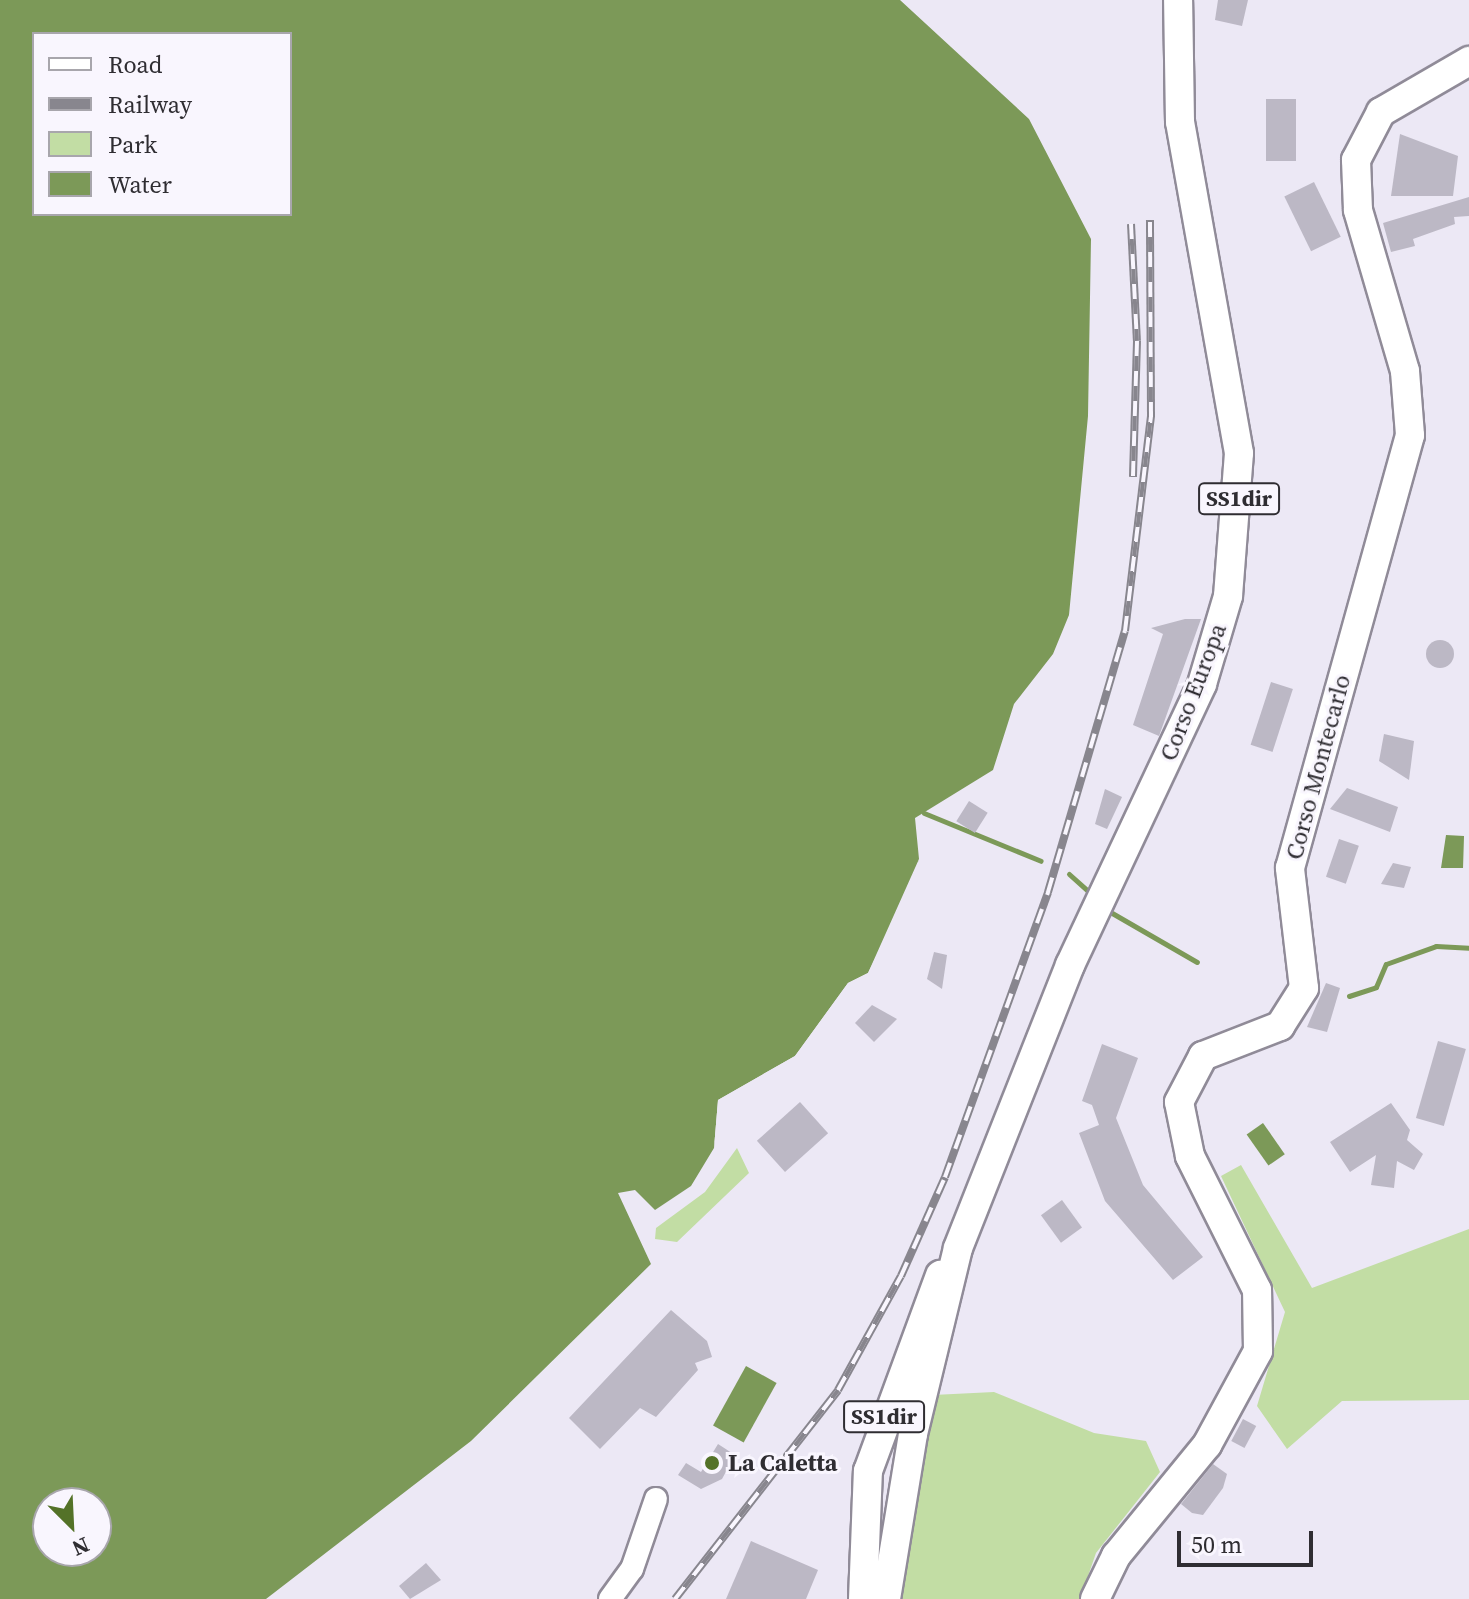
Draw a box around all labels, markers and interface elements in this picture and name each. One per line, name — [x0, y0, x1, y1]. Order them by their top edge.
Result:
legend — [32, 32, 292, 216]
text: Road — [108, 48, 162, 81]
text: Railway — [108, 88, 192, 121]
text: Park — [108, 128, 157, 161]
text: Water — [108, 168, 172, 201]
road number: SS1dir — [1197, 481, 1281, 517]
street label: Corso Europa — [1154, 619, 1232, 765]
street label: Corso Montecarlo — [1279, 671, 1357, 863]
road number: SS1dir — [842, 1399, 926, 1435]
place label: La Caletta — [728, 1449, 838, 1477]
marker: La Caletta — [703, 1454, 721, 1472]
north arrow — [32, 1487, 112, 1567]
scale bar — [1181, 1515, 1317, 1565]
text: 50 m — [1191, 1528, 1242, 1561]
text: N — [68, 1530, 94, 1564]

